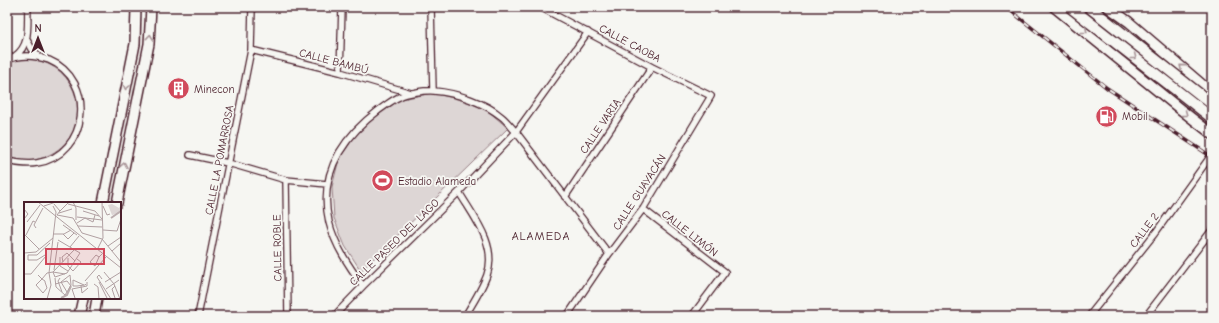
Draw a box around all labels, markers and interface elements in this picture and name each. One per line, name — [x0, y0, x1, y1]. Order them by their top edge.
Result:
north arrow — [18, 18, 58, 58]
text: N — [34, 22, 42, 35]
street label: CALLE CAOBA — [597, 22, 663, 65]
one-way arrow — [1080, 27, 1087, 34]
one-way arrow — [145, 34, 154, 40]
street label: CALLE BAMBÚ — [298, 45, 370, 77]
one-way arrow — [1129, 52, 1136, 59]
one-way arrow — [1180, 65, 1187, 72]
building icon: Minecon — [165, 76, 191, 102]
place label: Minecon — [194, 83, 235, 96]
one-way arrow — [122, 84, 130, 90]
street label: CALLE VARIA — [577, 96, 624, 156]
fuel station icon: Mobil — [1094, 103, 1120, 129]
street label: CALLE LA POMARROSA — [202, 104, 237, 216]
one-way arrow — [1181, 109, 1188, 116]
place label: Mobil — [1122, 110, 1148, 123]
street label: CALLE GUAYACÁN — [609, 151, 669, 233]
one-way arrow — [120, 162, 128, 168]
sports icon: Estadio Alameda — [370, 168, 396, 194]
place label: Estadio Alameda — [398, 175, 476, 188]
street label: CALLE PASEO DEL LAGO — [347, 196, 442, 289]
inset map — [24, 202, 121, 299]
street label: CALLE LIMÓN — [659, 207, 721, 259]
street label: CALLE 2 — [1127, 210, 1162, 250]
street label: CALLE ROBLE — [270, 214, 285, 282]
district label: ALAMEDA — [512, 229, 570, 243]

